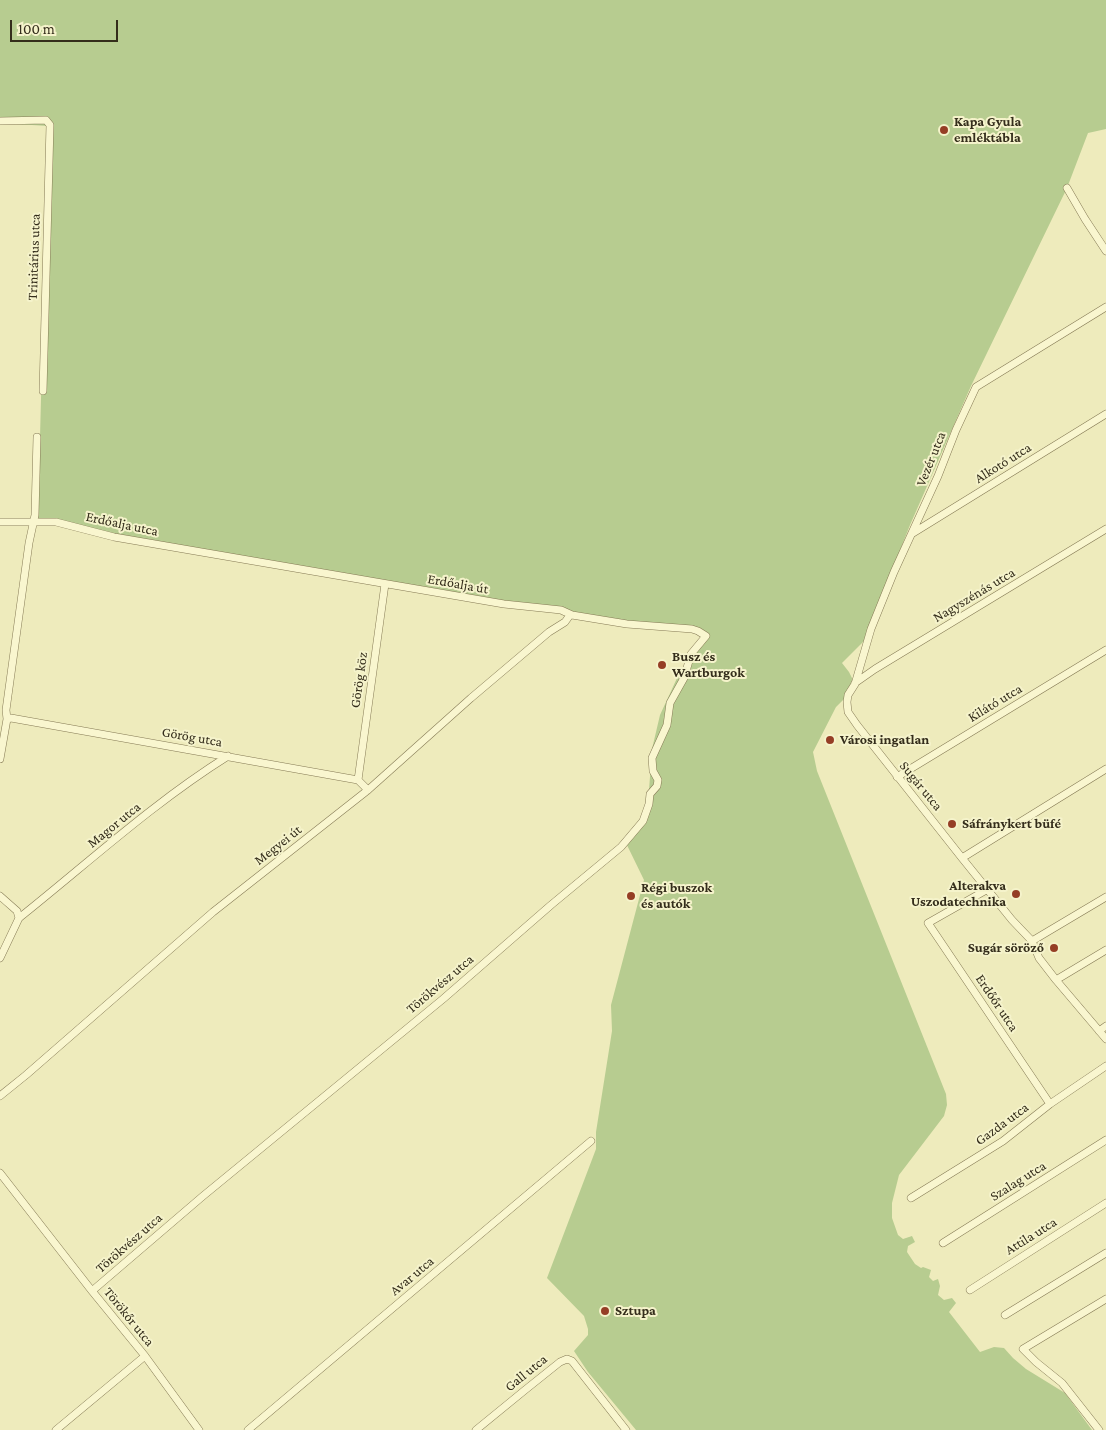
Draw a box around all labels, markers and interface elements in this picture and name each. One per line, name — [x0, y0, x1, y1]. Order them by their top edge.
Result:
scale bar — [12, 10, 120, 42]
text: 100 m — [18, 21, 55, 37]
place label: Kapa Gyula emléktábla — [954, 114, 1021, 146]
marker: Kapa Gyula emléktábla — [938, 124, 950, 136]
street label: Trinitárius utca — [24, 213, 44, 301]
street label: Vezér utca — [912, 429, 950, 489]
street label: Alkotó utca — [972, 439, 1034, 487]
street label: Erdőalja utca — [84, 508, 160, 540]
street label: Nagyszénás utca — [930, 564, 1018, 626]
street label: Erdőalja út — [426, 570, 490, 598]
place label: Busz és Wartburgok — [672, 649, 745, 682]
street label: Görög köz — [347, 651, 371, 709]
marker: Busz és Wartburgok — [656, 659, 668, 671]
street label: Kilátó utca — [965, 680, 1025, 726]
street label: Görög utca — [160, 723, 224, 751]
place label: Városi ingatlan — [840, 732, 929, 748]
marker: Városi ingatlan — [824, 734, 836, 746]
street label: Sugár utca — [896, 758, 946, 814]
street label: Magor utca — [84, 798, 144, 852]
place label: Sáfránykert büfé — [962, 816, 1061, 832]
marker: Sáfránykert büfé — [946, 818, 958, 830]
street label: Megyei út — [251, 821, 305, 869]
place label: Alterakva Uszodatechnika — [911, 878, 1006, 910]
place label: Régi buszok és autók — [641, 880, 712, 912]
marker: Alterakva Uszodatechnika — [1010, 888, 1022, 900]
marker: Régi buszok és autók — [625, 890, 637, 902]
place label: Sugár söröző — [968, 940, 1044, 956]
marker: Sugár söröző — [1048, 942, 1060, 954]
street label: Törökvész utca — [403, 951, 477, 1017]
street label: Erdőőr utca — [972, 971, 1022, 1035]
street label: Gazda utca — [972, 1099, 1032, 1149]
street label: Szalag utca — [987, 1157, 1049, 1205]
street label: Törökvész utca — [92, 1209, 166, 1277]
street label: Attila utca — [1002, 1214, 1060, 1258]
street label: Avar utca — [387, 1253, 437, 1299]
street label: Törökőr utca — [100, 1284, 158, 1350]
place label: Sztupa — [615, 1303, 656, 1319]
marker: Sztupa — [599, 1305, 611, 1317]
street label: Gall utca — [501, 1351, 551, 1395]

